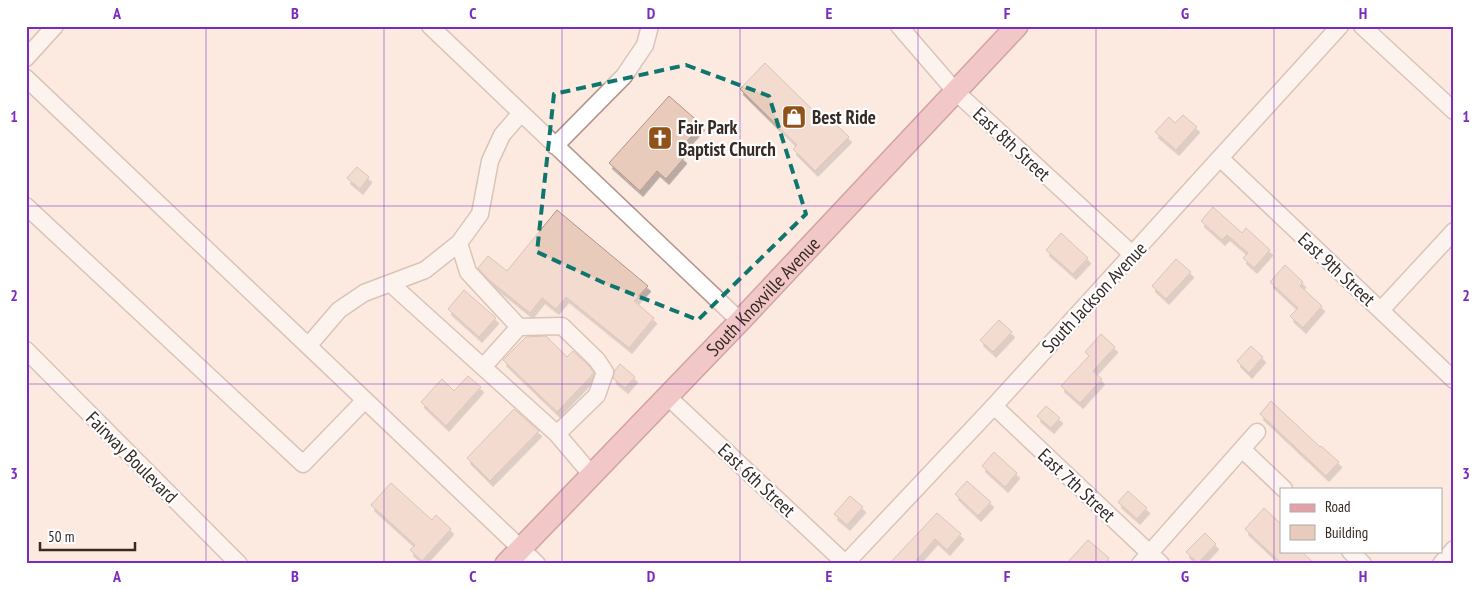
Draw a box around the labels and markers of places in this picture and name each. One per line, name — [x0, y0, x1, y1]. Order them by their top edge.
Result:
shop icon: Best Ride — [781, 104, 807, 130]
place label: Best Ride — [812, 105, 876, 129]
place label: Fair Park Baptist Church — [678, 115, 776, 161]
church icon: Fair Park Baptist Church — [647, 125, 673, 151]

